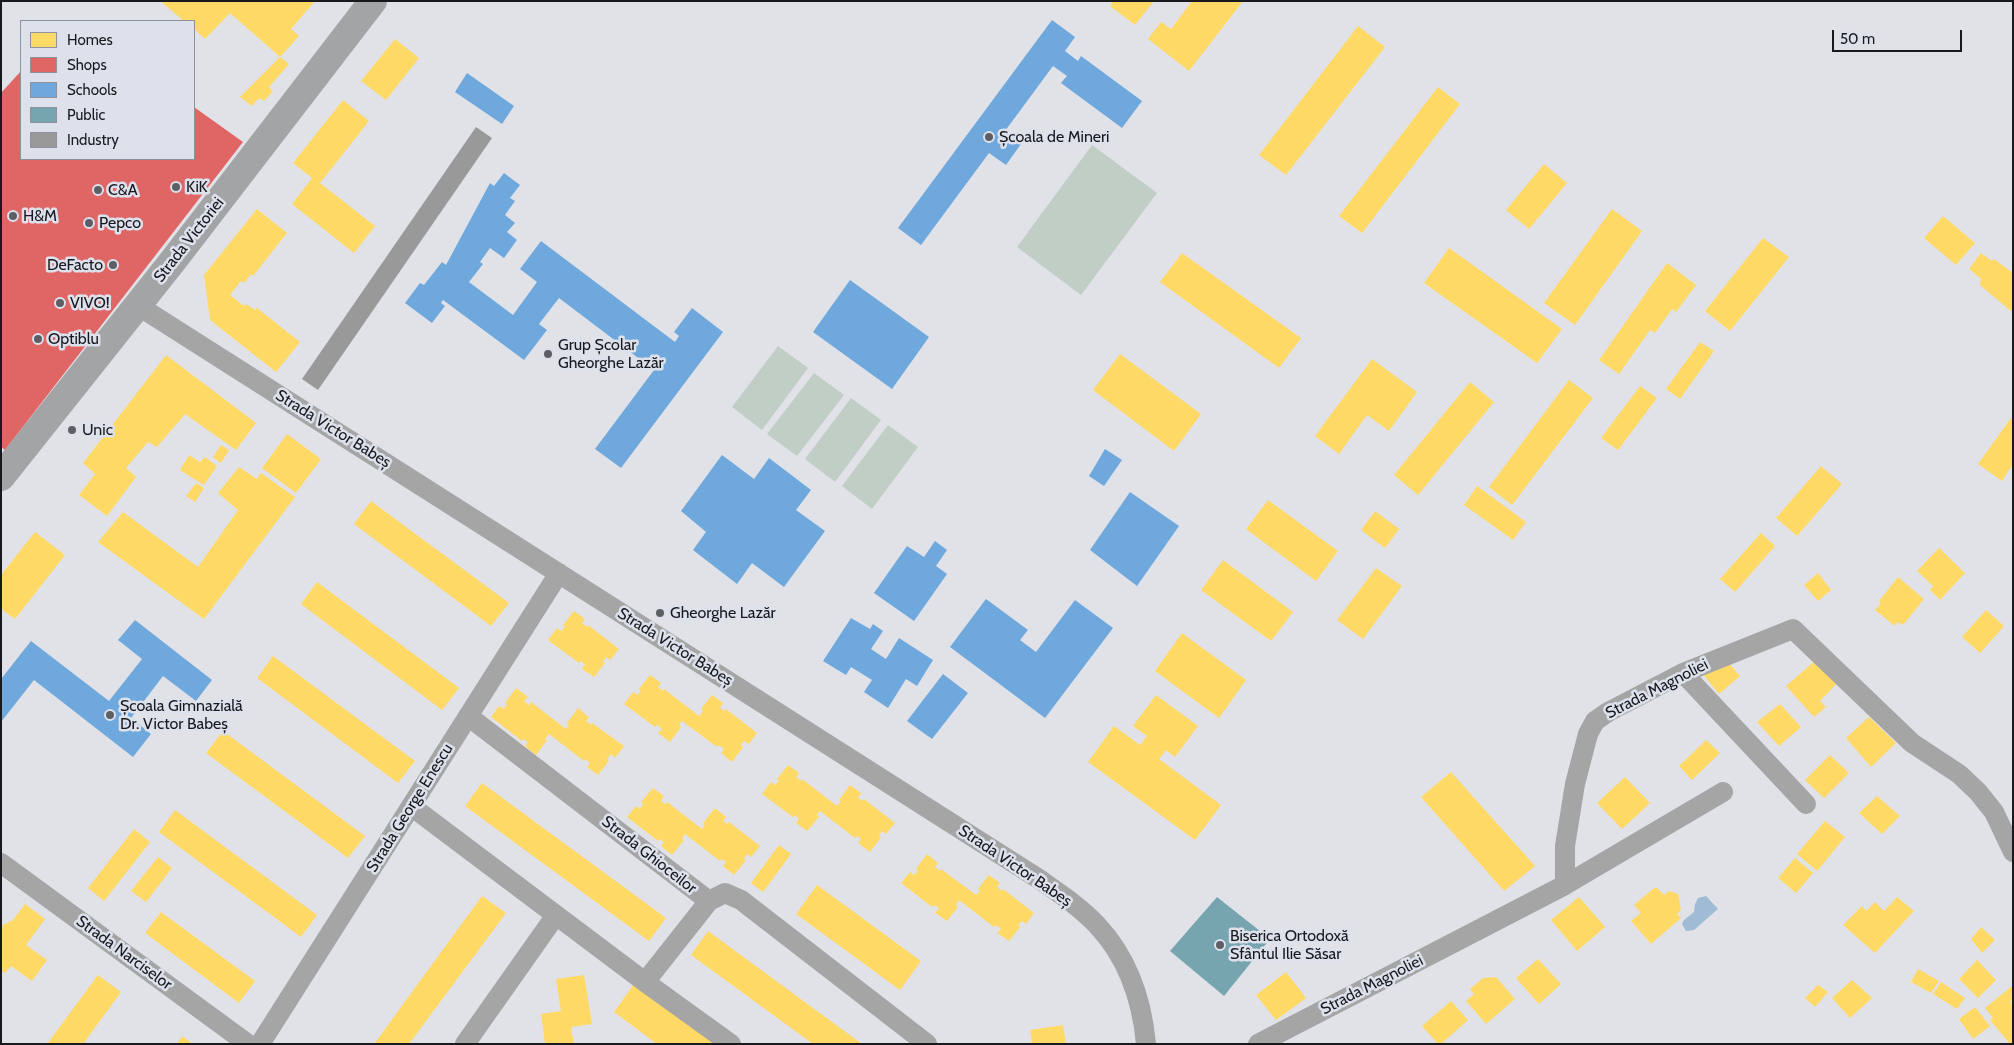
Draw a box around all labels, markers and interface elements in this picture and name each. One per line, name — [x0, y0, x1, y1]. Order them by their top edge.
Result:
legend — [20, 20, 195, 160]
scale bar — [1834, 20, 1964, 52]
text: 50 m — [1840, 30, 1875, 48]
text: Homes — [67, 31, 113, 49]
text: Shops — [67, 56, 107, 74]
text: Schools — [67, 81, 117, 99]
text: Public — [67, 106, 105, 124]
place label: Școala de Mineri — [999, 127, 1110, 147]
text: Industry — [67, 131, 119, 149]
marker: Școala de Mineri — [983, 131, 995, 143]
place label: KiK — [186, 177, 208, 197]
place label: C&A — [108, 180, 137, 200]
marker: KiK — [170, 181, 182, 193]
marker: C&A — [92, 184, 104, 196]
street label: Strada Victoriei — [150, 194, 228, 286]
place label: H&M — [23, 206, 57, 226]
marker: H&M — [7, 210, 19, 222]
place label: Pepco — [99, 213, 141, 233]
marker: Pepco — [83, 217, 95, 229]
place label: DeFacto — [47, 255, 103, 275]
marker: DeFacto — [107, 259, 119, 271]
place label: VIVO! — [70, 293, 110, 313]
marker: VIVO! — [54, 297, 66, 309]
place label: Optiblu — [48, 329, 99, 349]
marker: Optiblu — [32, 333, 44, 345]
place label: Grup Școlar Gheorghe Lazăr — [558, 335, 664, 373]
marker: Grup Școlar Gheorghe Lazăr — [542, 348, 554, 360]
street label: Strada Victor Babeș — [272, 386, 394, 472]
place label: Unic — [82, 420, 113, 440]
marker: Unic — [66, 424, 78, 436]
place label: Gheorghe Lazăr — [670, 603, 776, 623]
street label: Strada Victor Babeș — [614, 604, 736, 690]
marker: Gheorghe Lazăr — [654, 607, 666, 619]
street label: Strada Magnoliei — [1603, 655, 1711, 723]
place label: Școala Gimnazială Dr. Victor Babeș — [120, 696, 243, 734]
marker: Școala Gimnazială Dr. Victor Babeș — [104, 709, 116, 721]
street label: Strada George Enescu — [363, 740, 457, 876]
street label: Strada Ghioceilor — [598, 812, 700, 898]
street label: Strada Victor Babeș — [955, 821, 1075, 911]
street label: Strada Narciselor — [72, 912, 176, 994]
place label: Biserica Ortodoxă Sfântul Ilie Săsar — [1230, 926, 1349, 964]
marker: Biserica Ortodoxă Sfântul Ilie Săsar — [1214, 939, 1226, 951]
street label: Strada Magnoliei — [1318, 951, 1426, 1019]

